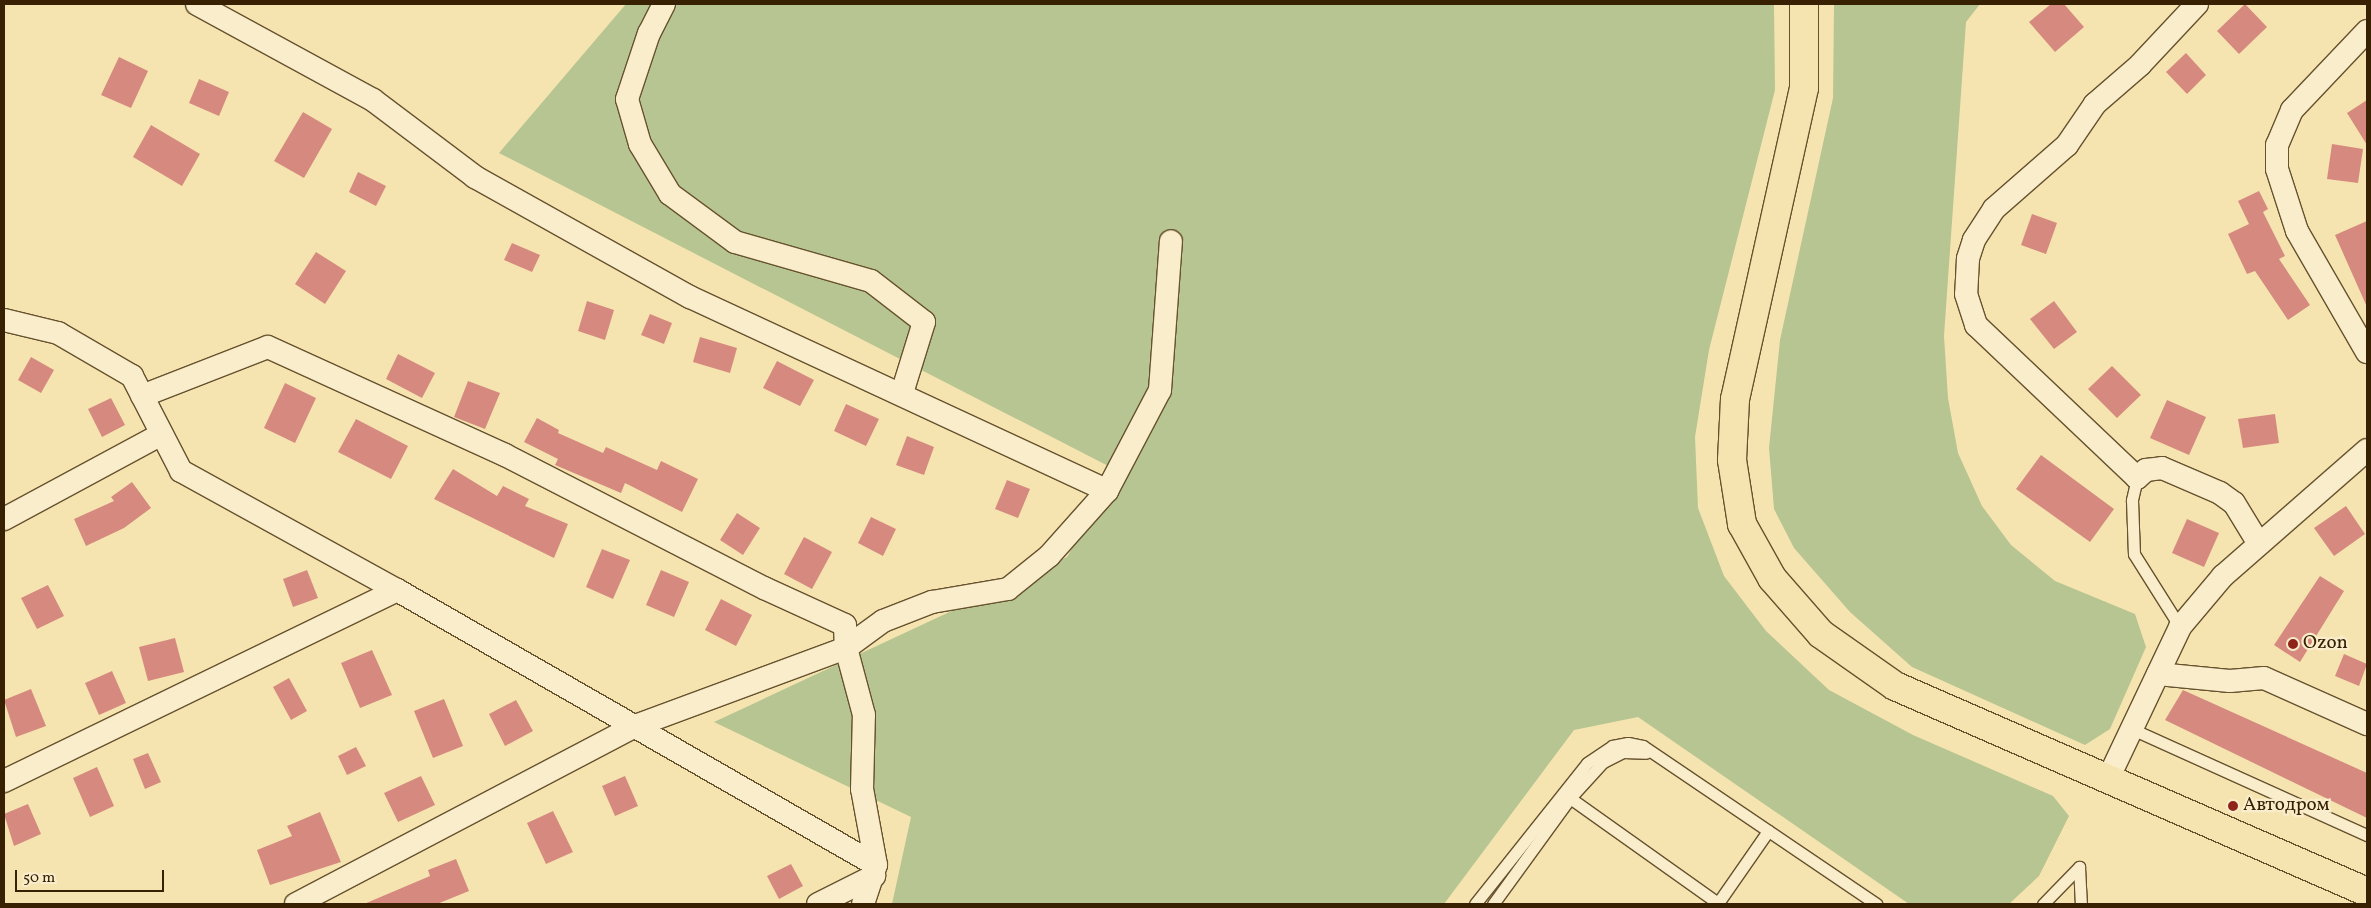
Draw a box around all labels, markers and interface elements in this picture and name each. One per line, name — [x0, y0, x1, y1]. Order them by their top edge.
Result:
place label: Ozon — [2303, 633, 2348, 655]
marker: Ozon — [2287, 638, 2299, 650]
place label: Автодром — [2243, 795, 2329, 817]
marker: Автодром — [2227, 800, 2239, 812]
scale bar — [18, 860, 166, 892]
text: 50 m — [23, 868, 55, 889]

